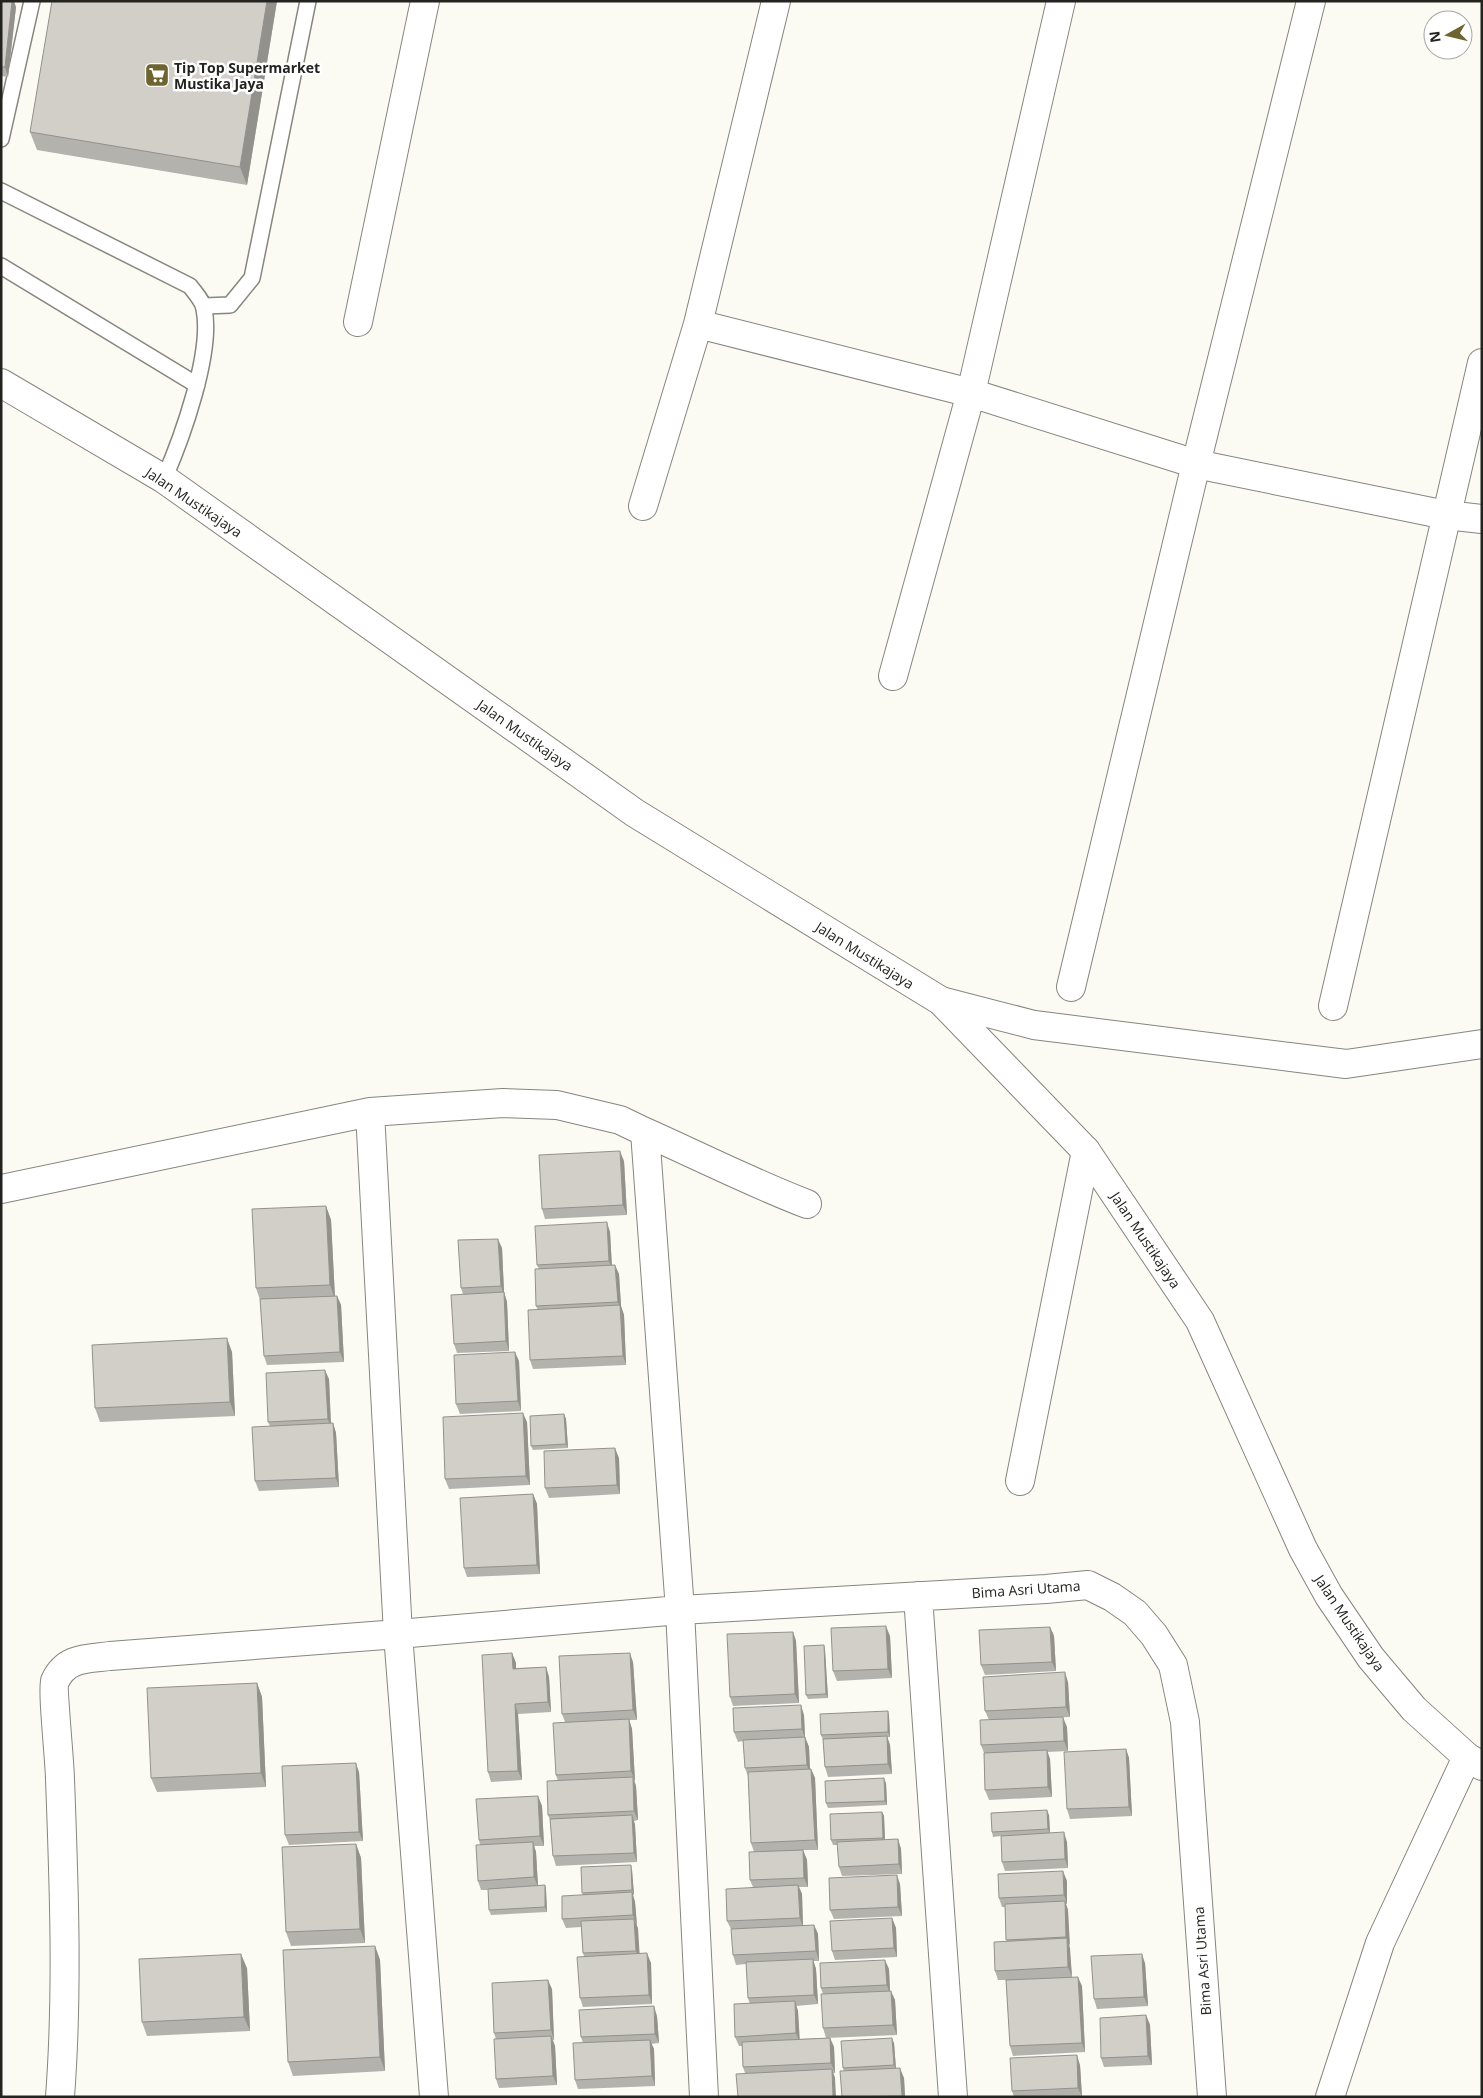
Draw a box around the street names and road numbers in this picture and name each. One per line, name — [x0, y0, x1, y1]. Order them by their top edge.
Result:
street label: Jalan Mustikajaya — [140, 461, 246, 541]
street label: Jalan Mustikajaya — [472, 694, 577, 775]
street label: Jalan Mustikajaya — [810, 916, 918, 993]
street label: Jalan Mustikajaya — [1105, 1186, 1185, 1292]
street label: Jalan Mustikajaya — [1309, 1569, 1389, 1675]
street label: Bima Asri Utama — [971, 1576, 1081, 1602]
street label: Bima Asri Utama — [1189, 1906, 1215, 2016]

